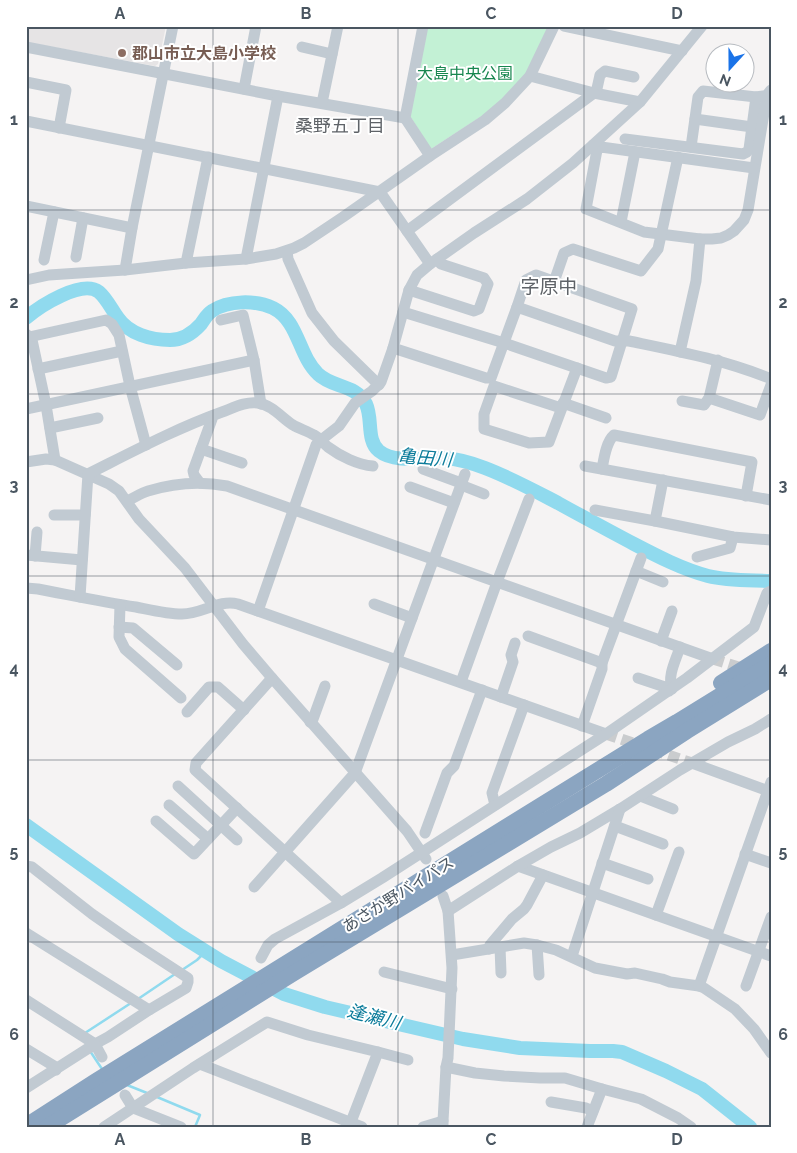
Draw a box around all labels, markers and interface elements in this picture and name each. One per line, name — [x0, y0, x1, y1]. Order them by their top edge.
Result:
text: A — [115, 4, 126, 23]
text: B — [301, 4, 312, 23]
text: C — [486, 4, 497, 23]
text: D — [671, 4, 683, 23]
north arrow — [704, 42, 754, 92]
place label: 郡山市立大島小学校 — [132, 44, 276, 63]
marker: 郡山市立大島小学校 — [116, 47, 128, 59]
park label: 大島中央公園 — [417, 64, 513, 83]
text: N — [717, 71, 733, 90]
text: 1 — [10, 110, 18, 129]
text: 1 — [779, 110, 787, 129]
district label: 桑野五丁目 — [295, 115, 385, 136]
district label: 字原中 — [520, 275, 578, 297]
text: 2 — [9, 293, 19, 312]
text: 2 — [778, 293, 788, 312]
water label: 亀田川 — [397, 445, 455, 470]
text: 3 — [10, 476, 19, 495]
text: 3 — [779, 476, 788, 495]
text: 4 — [9, 659, 19, 678]
text: 4 — [778, 659, 788, 678]
text: 5 — [10, 842, 19, 861]
text: 5 — [779, 842, 788, 861]
street label: あさか野バイパス — [339, 853, 457, 936]
water label: 逢瀬川 — [345, 1000, 405, 1034]
text: 6 — [9, 1025, 19, 1044]
text: 6 — [778, 1025, 788, 1044]
text: A — [115, 1130, 126, 1149]
text: B — [301, 1130, 312, 1149]
text: C — [486, 1130, 497, 1149]
text: D — [671, 1130, 683, 1149]

